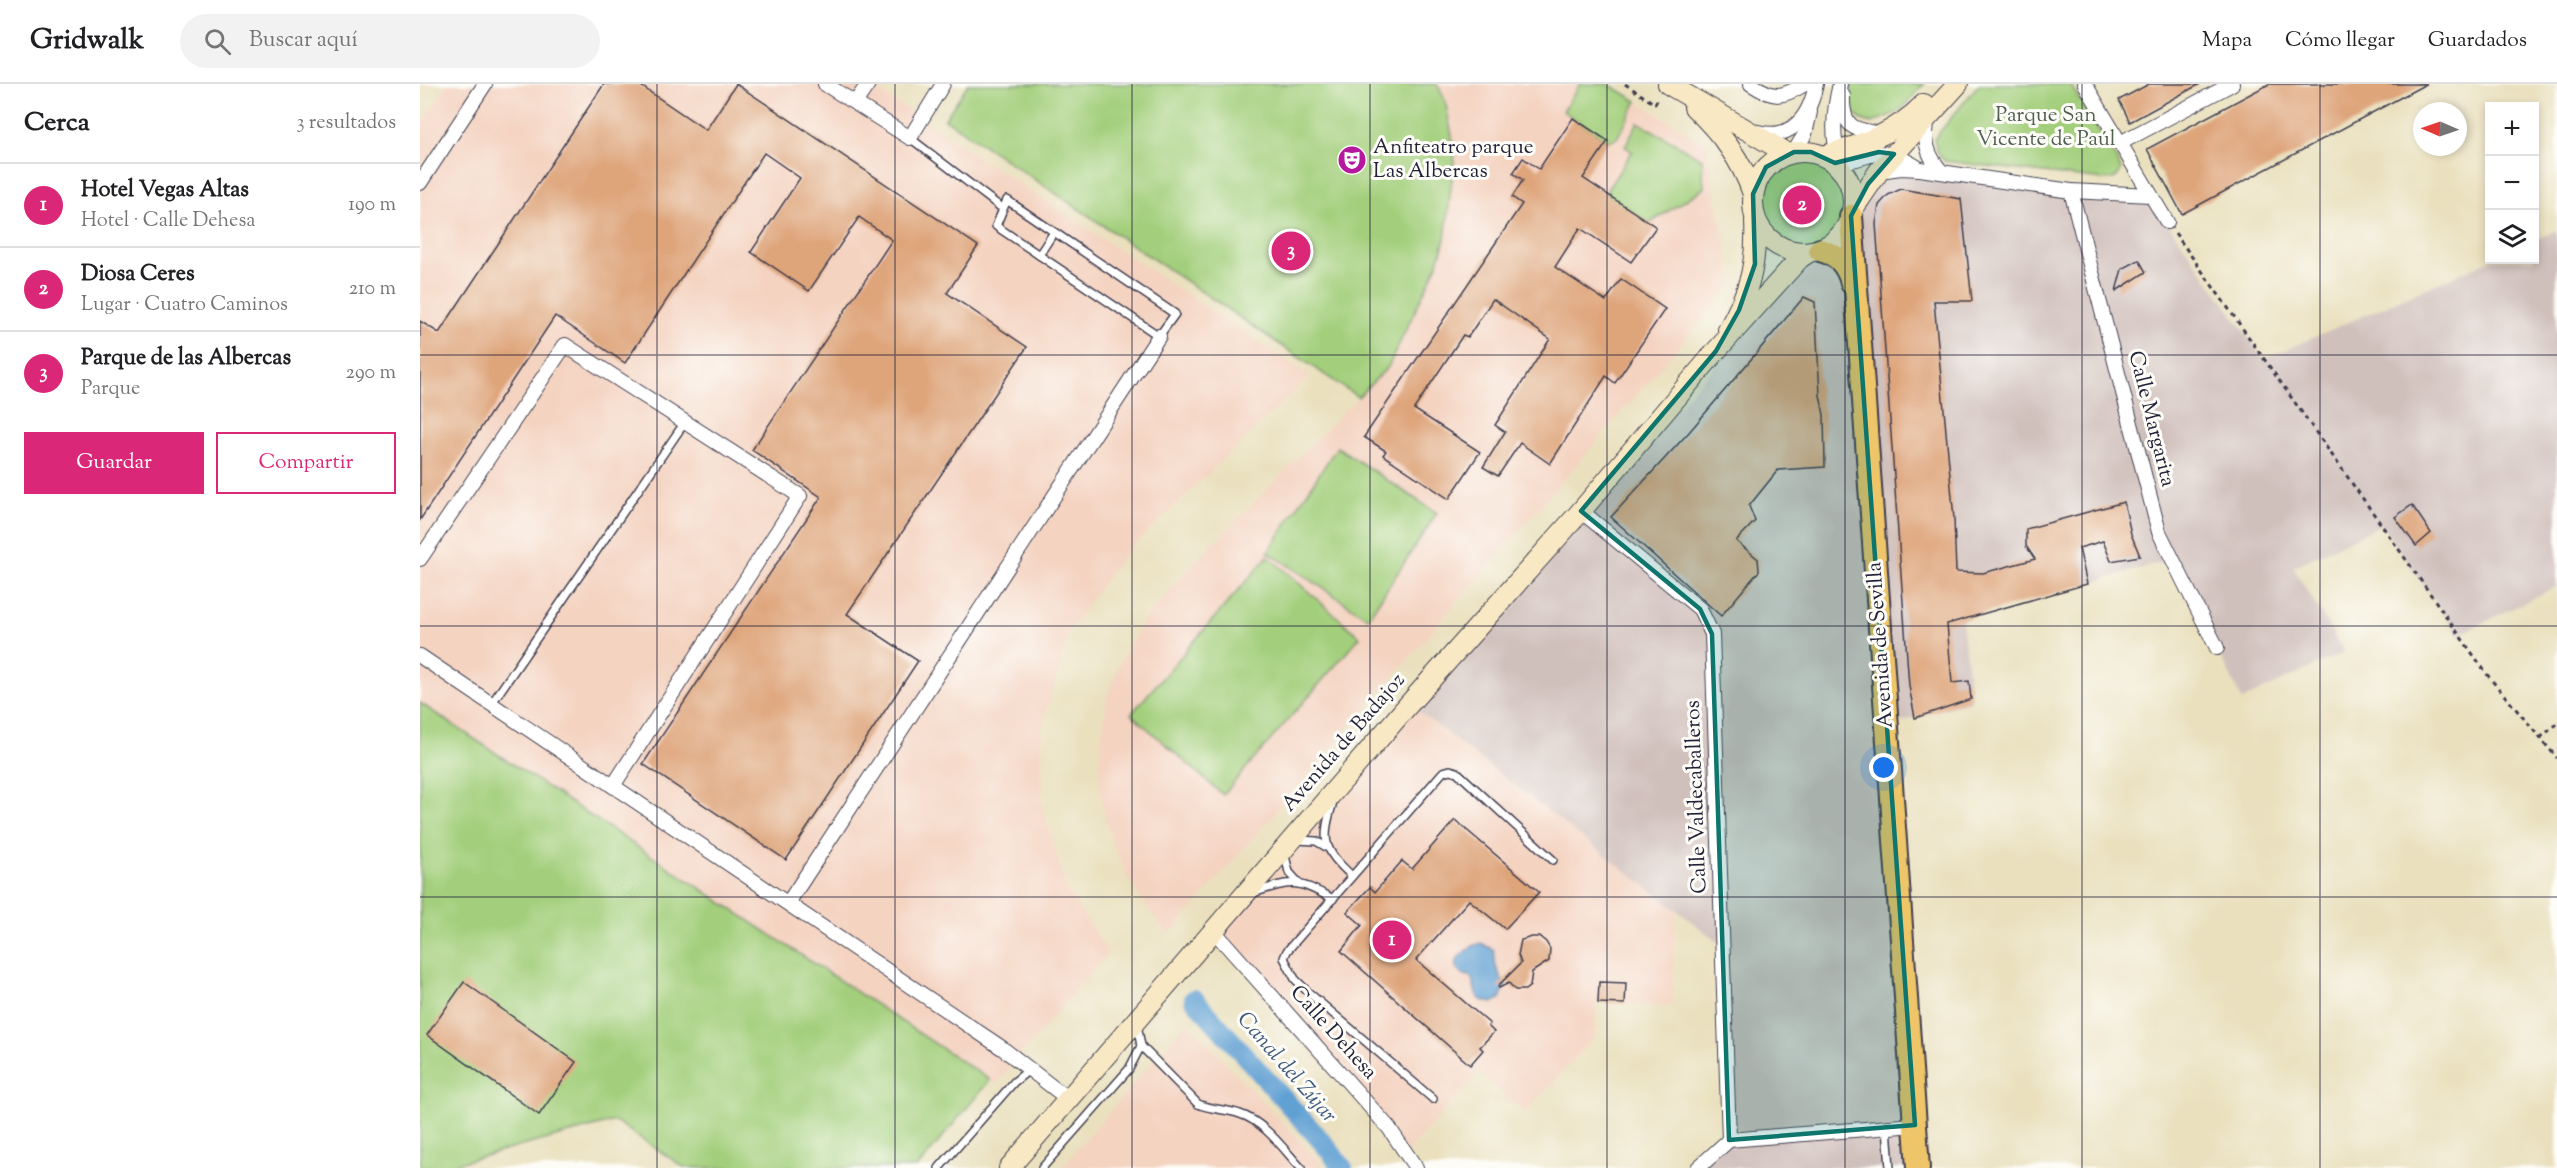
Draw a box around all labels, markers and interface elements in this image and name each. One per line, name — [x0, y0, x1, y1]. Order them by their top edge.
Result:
search box — [180, 14, 600, 68]
text: Gridwalk — [30, 21, 144, 61]
icon: search — [201, 25, 234, 58]
text: Buscar aquí — [249, 25, 358, 57]
text: Mapa — [2202, 26, 2252, 56]
text: Cómo llegar — [2285, 26, 2395, 56]
text: Guardados — [2428, 26, 2527, 56]
park label: Parque San Vicente de Paúl — [1976, 101, 2116, 155]
north arrow — [2413, 102, 2467, 156]
map controls — [2485, 102, 2539, 264]
button: + — [2485, 102, 2539, 156]
text: Cerca — [24, 105, 90, 142]
text: 3 resultados — [296, 109, 396, 138]
place label: Anfiteatro parque Las Albercas — [1373, 133, 1534, 187]
theatre icon: Anfiteatro parque Las Albercas — [1336, 144, 1368, 176]
button: − — [2485, 156, 2539, 210]
text: Hotel Vegas Altas — [81, 175, 249, 207]
pin: 2 — [1782, 182, 1822, 228]
text: 1 — [40, 191, 47, 220]
text: 190 m — [348, 191, 396, 220]
text: Hotel · Calle Dehesa — [81, 207, 255, 236]
button: layers — [2485, 210, 2539, 264]
pin: 3 — [1272, 228, 1310, 274]
text: Diosa Ceres — [81, 259, 195, 291]
text: 2 — [39, 275, 48, 304]
text: 210 m — [349, 275, 396, 304]
text: Lugar · Cuatro Caminos — [81, 291, 288, 320]
text: Parque de las Albercas — [81, 343, 291, 375]
street label: Calle Margarita — [2120, 348, 2182, 490]
text: 3 — [39, 359, 48, 388]
text: 290 m — [346, 359, 396, 388]
text: Parque — [81, 375, 140, 404]
button: Guardar — [24, 432, 204, 494]
button: Compartir — [216, 432, 396, 494]
street label: Avenida de Sevilla — [1860, 561, 1902, 729]
street label: Avenida de Badajoz — [1275, 667, 1413, 819]
street label: Calle Valdecaballeros — [1679, 700, 1715, 894]
your location — [1869, 753, 1898, 782]
pin: 1 — [1372, 918, 1412, 962]
street label: Calle Dehesa — [1282, 979, 1384, 1087]
water label: Canal del Zújar — [1229, 1005, 1344, 1131]

